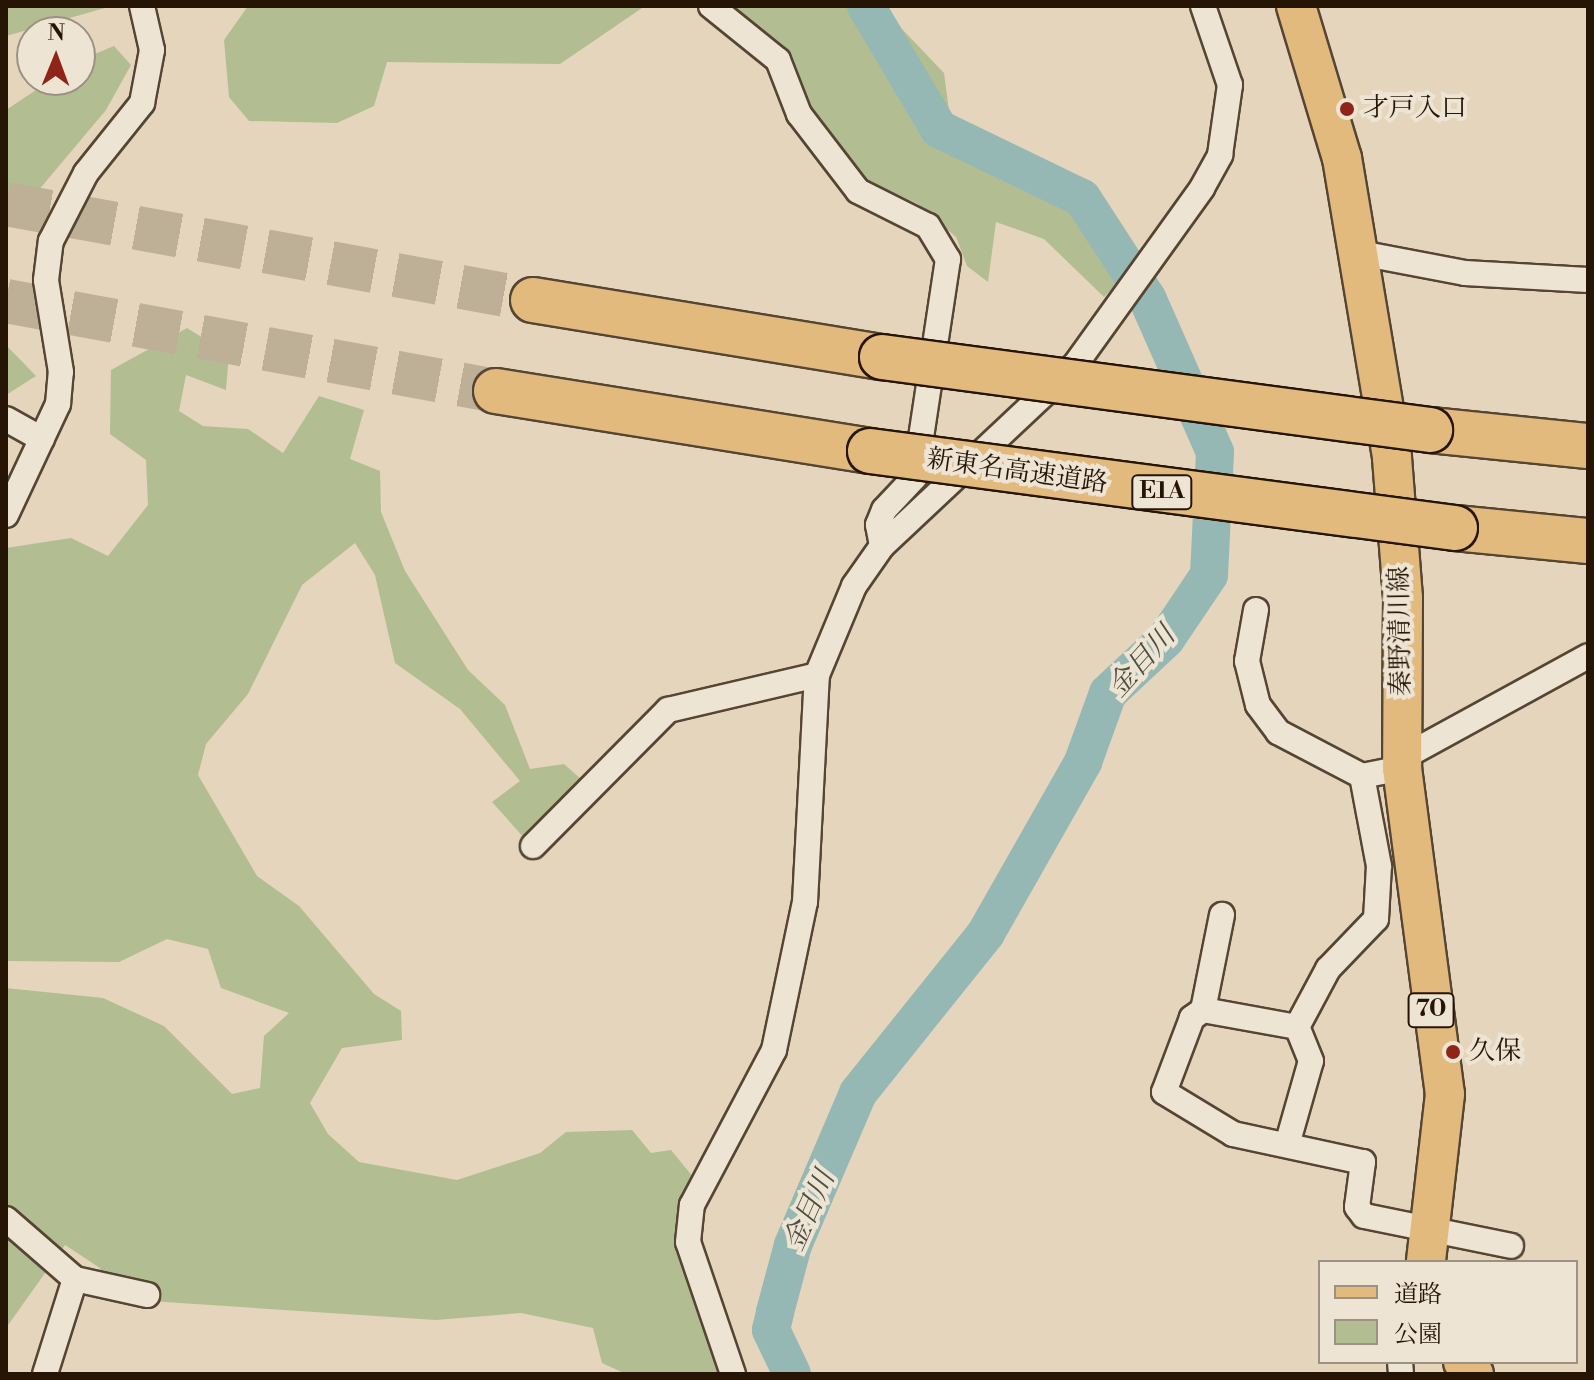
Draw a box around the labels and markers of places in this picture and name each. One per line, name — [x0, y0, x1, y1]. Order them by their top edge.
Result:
place label: 才戸入口 — [1363, 93, 1467, 125]
marker: 才戸入口 — [1338, 100, 1356, 118]
place label: 久保 — [1469, 1036, 1521, 1068]
marker: 久保 — [1444, 1043, 1462, 1061]

